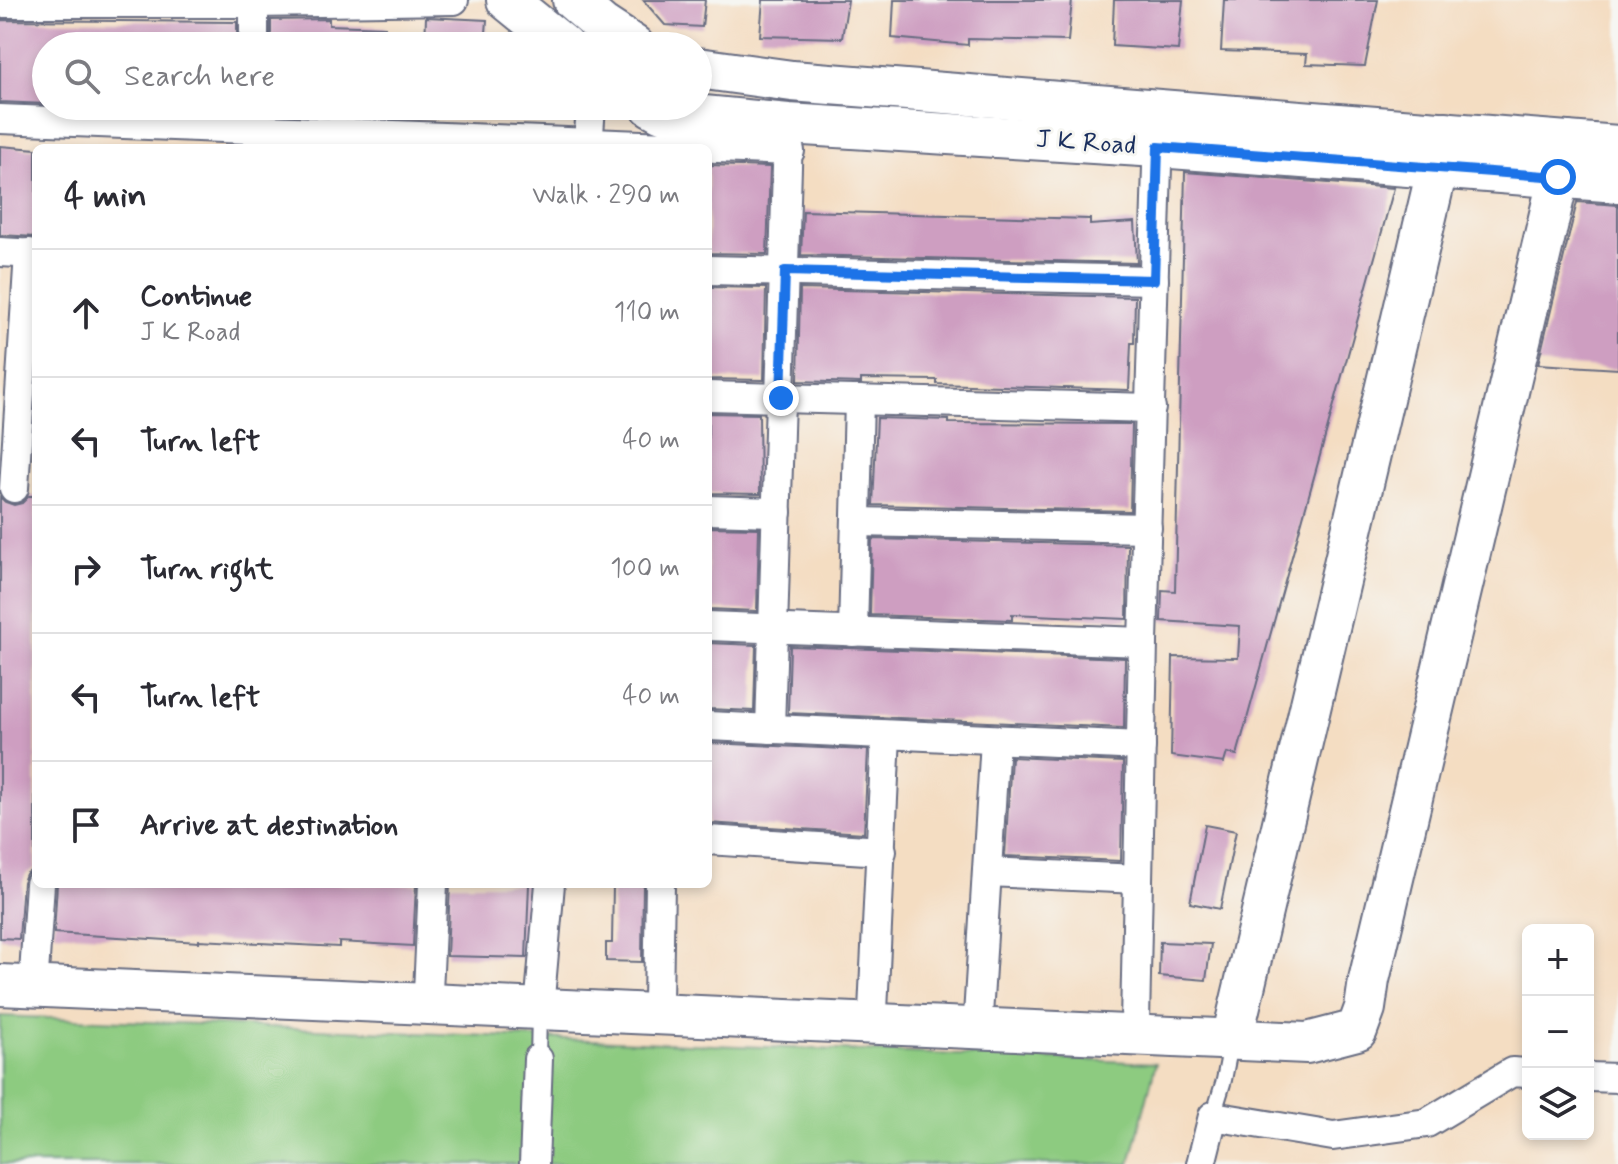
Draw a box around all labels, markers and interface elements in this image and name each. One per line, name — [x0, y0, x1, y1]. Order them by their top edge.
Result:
search box — [32, 32, 712, 120]
icon: search — [60, 54, 104, 98]
text: Search here — [124, 57, 275, 96]
street label: J K Road — [1035, 123, 1137, 163]
route start — [1540, 159, 1576, 195]
text: 4 min — [64, 174, 147, 219]
text: Walk · 290 m — [532, 179, 680, 213]
text: Continue — [140, 277, 252, 316]
icon: ahead — [64, 291, 108, 335]
text: 110 m — [614, 296, 680, 330]
text: J K Road — [140, 316, 240, 350]
route end — [763, 380, 799, 416]
icon: left — [64, 419, 108, 463]
text: Turn left — [140, 422, 260, 461]
text: 40 m — [622, 424, 680, 458]
icon: right — [64, 547, 108, 591]
text: Turn right — [140, 550, 273, 589]
text: 100 m — [610, 552, 680, 586]
icon: left — [64, 675, 108, 719]
text: Turn left — [140, 678, 260, 717]
text: 40 m — [622, 680, 680, 714]
icon: arrive — [64, 803, 108, 847]
text: Arrive at destination — [140, 806, 398, 845]
map controls — [1522, 924, 1594, 1140]
button: + — [1522, 924, 1594, 996]
button: − — [1522, 996, 1594, 1068]
button: layers — [1522, 1068, 1594, 1140]

